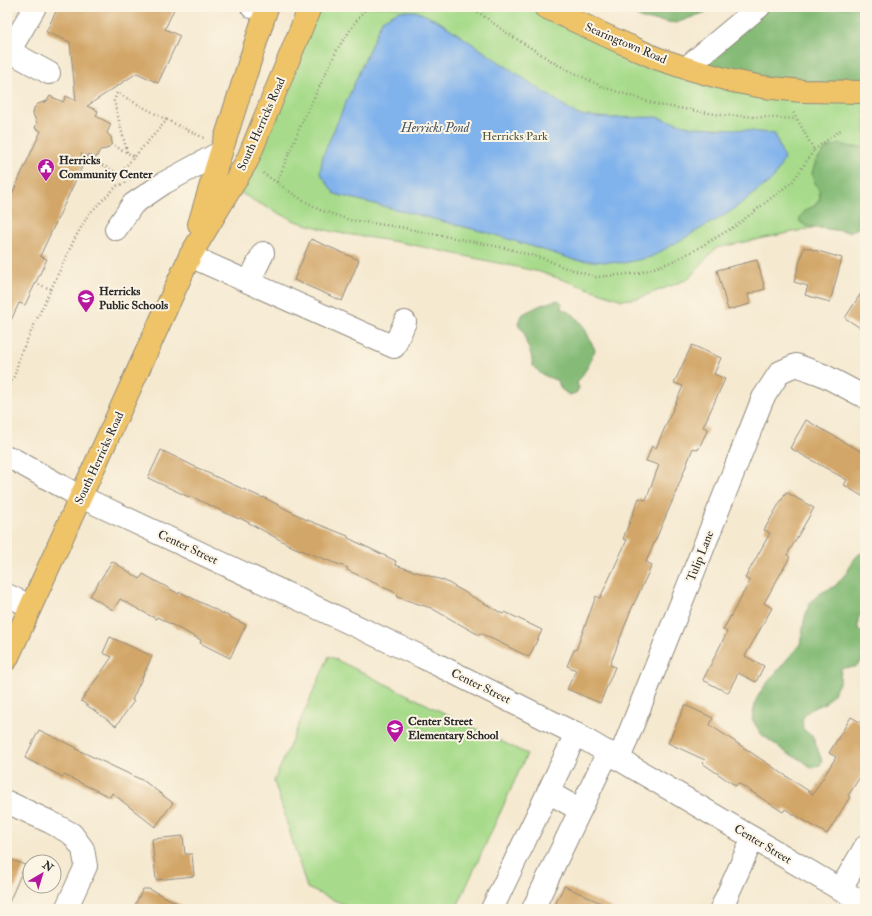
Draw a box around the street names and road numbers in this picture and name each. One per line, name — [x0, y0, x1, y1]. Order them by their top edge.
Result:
street label: Searingtown Road — [583, 20, 669, 67]
street label: South Herricks Road — [234, 75, 289, 173]
street label: South Herricks Road — [71, 409, 127, 507]
street label: Center Street — [155, 527, 220, 568]
street label: Tulip Lane — [683, 529, 717, 584]
street label: Center Street — [448, 666, 513, 707]
street label: Center Street — [731, 821, 794, 868]

